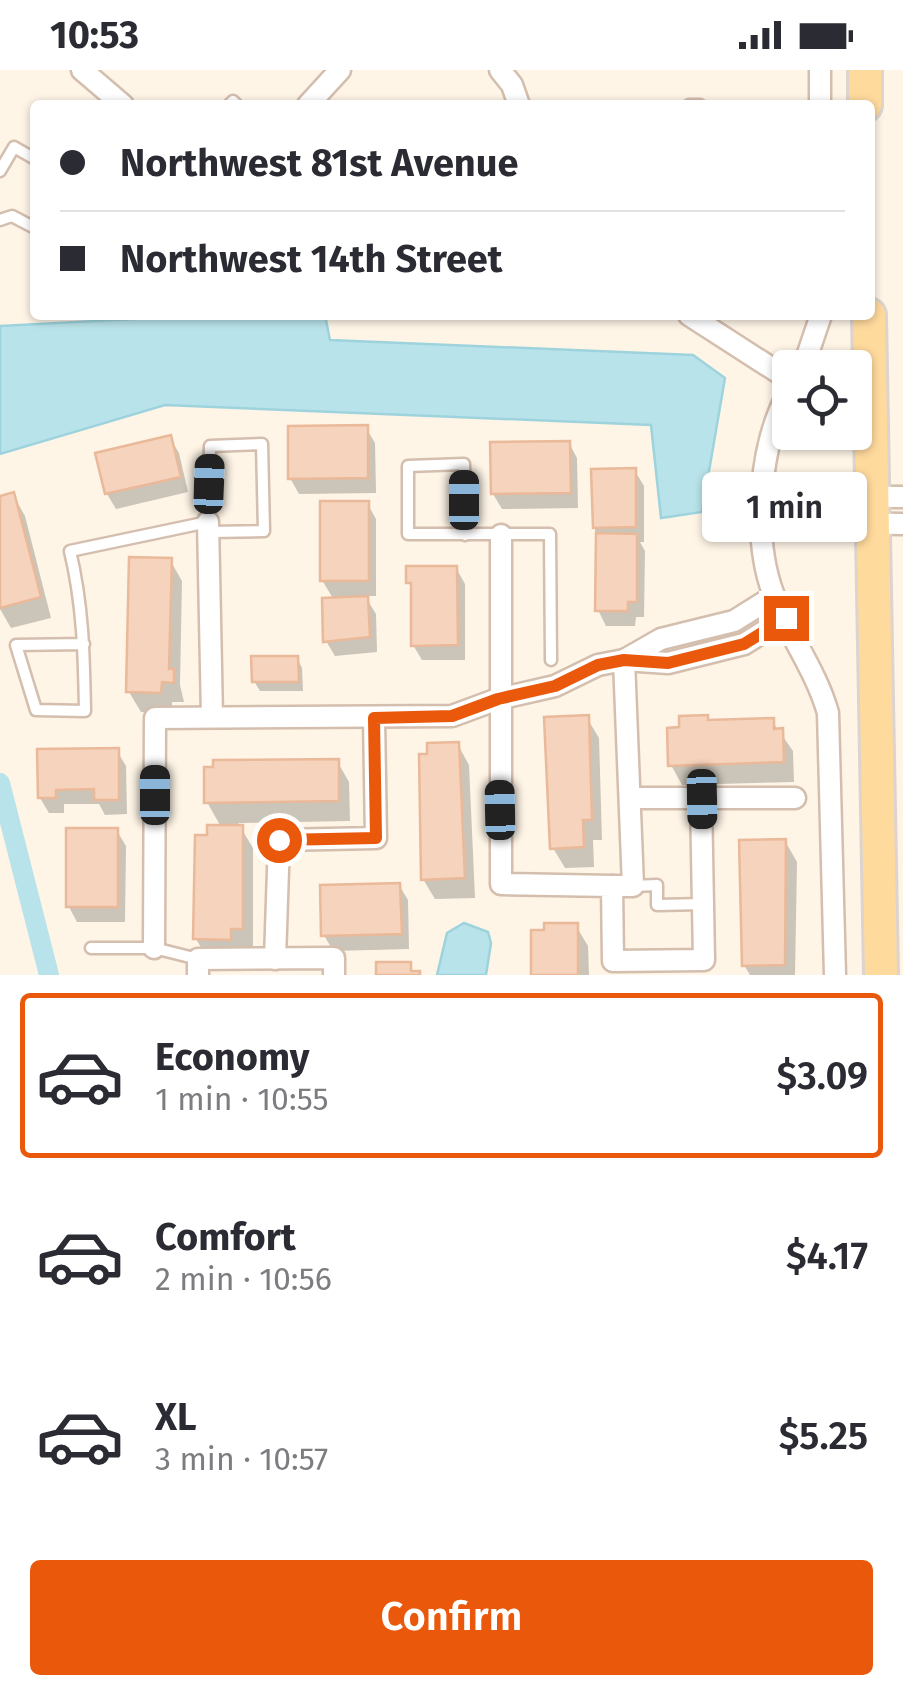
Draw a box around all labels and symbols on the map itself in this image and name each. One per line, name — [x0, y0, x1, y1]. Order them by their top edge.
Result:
car — [193, 453, 225, 515]
car — [449, 470, 479, 530]
callout: 1 min — [704, 473, 868, 543]
route end — [764, 596, 809, 641]
car — [140, 765, 170, 825]
car — [686, 769, 718, 829]
car — [484, 780, 516, 840]
route start — [257, 818, 302, 863]

